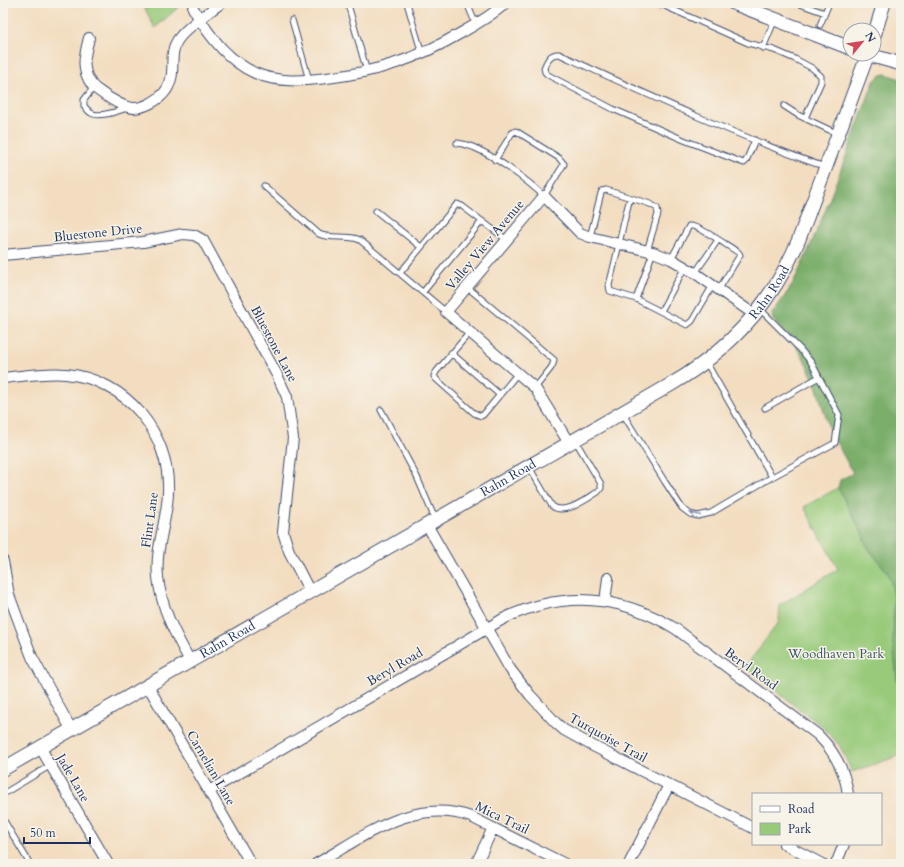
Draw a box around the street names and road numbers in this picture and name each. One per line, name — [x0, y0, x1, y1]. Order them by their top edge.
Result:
street label: Valley View Avenue — [442, 196, 528, 294]
street label: Bluestone Drive — [53, 219, 143, 247]
street label: Rahn Road — [745, 262, 794, 323]
street label: Bluestone Lane — [246, 303, 302, 385]
street label: Rahn Road — [477, 455, 539, 501]
street label: Flint Lane — [137, 491, 163, 549]
street label: Rahn Road — [196, 617, 259, 663]
street label: Beryl Road — [364, 644, 426, 690]
street label: Beryl Road — [721, 644, 781, 694]
street label: Turquoise Trail — [566, 709, 651, 767]
street label: Carnelian Lane — [182, 727, 240, 809]
street label: Jade Lane — [51, 749, 94, 806]
street label: Mica Trail — [472, 797, 533, 839]

